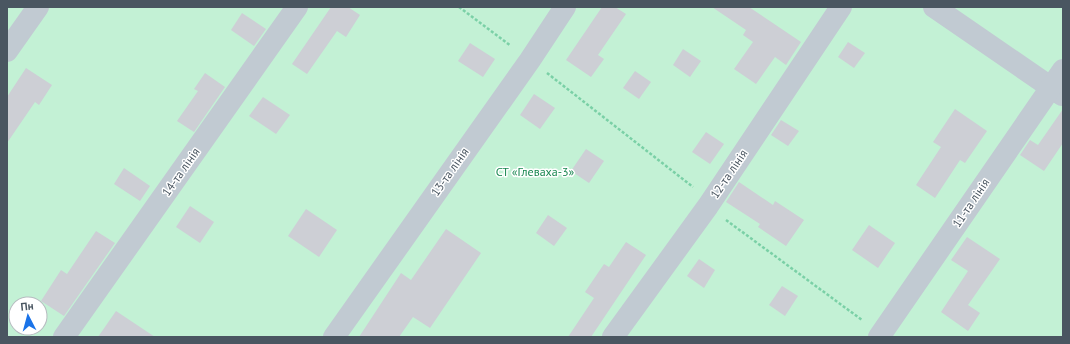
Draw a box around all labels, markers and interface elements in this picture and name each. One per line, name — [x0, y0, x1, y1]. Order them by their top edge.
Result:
street label: 14-та лінія — [158, 145, 203, 199]
street label: 13-та лінія — [427, 145, 472, 199]
street label: 12-та лінія — [707, 146, 750, 201]
park label: СТ «Глеваха-3» — [496, 164, 575, 179]
street label: 11-та лінія — [949, 175, 992, 230]
north arrow — [8, 296, 48, 336]
text: Пн — [20, 298, 34, 314]

